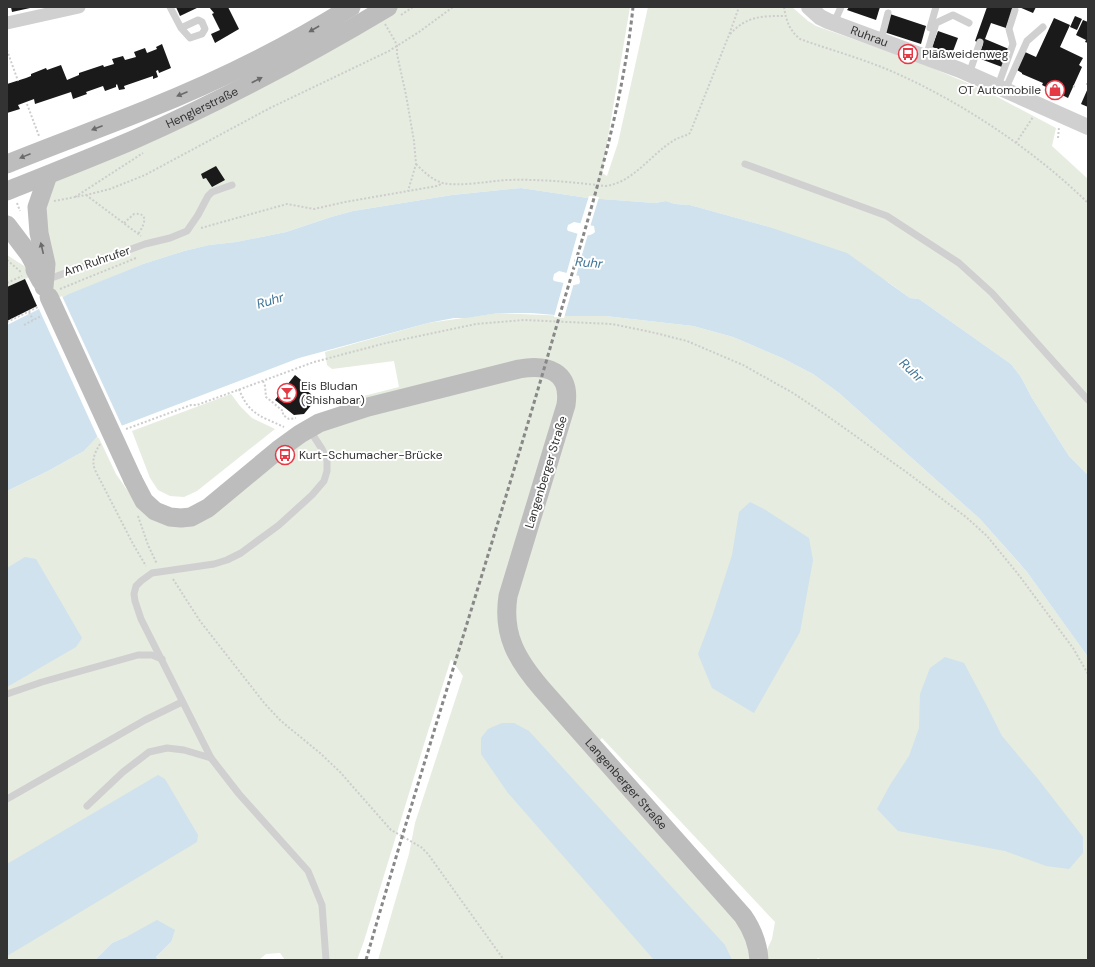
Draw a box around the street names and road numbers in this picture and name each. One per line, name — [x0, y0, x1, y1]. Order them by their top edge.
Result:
street label: Ruhrau — [848, 22, 891, 51]
street label: Henglerstraße — [163, 83, 241, 132]
street label: Am Ruhrufer — [62, 242, 133, 280]
street label: Langenberger Straße — [521, 414, 571, 530]
street label: Langenberger Straße — [581, 735, 671, 833]

